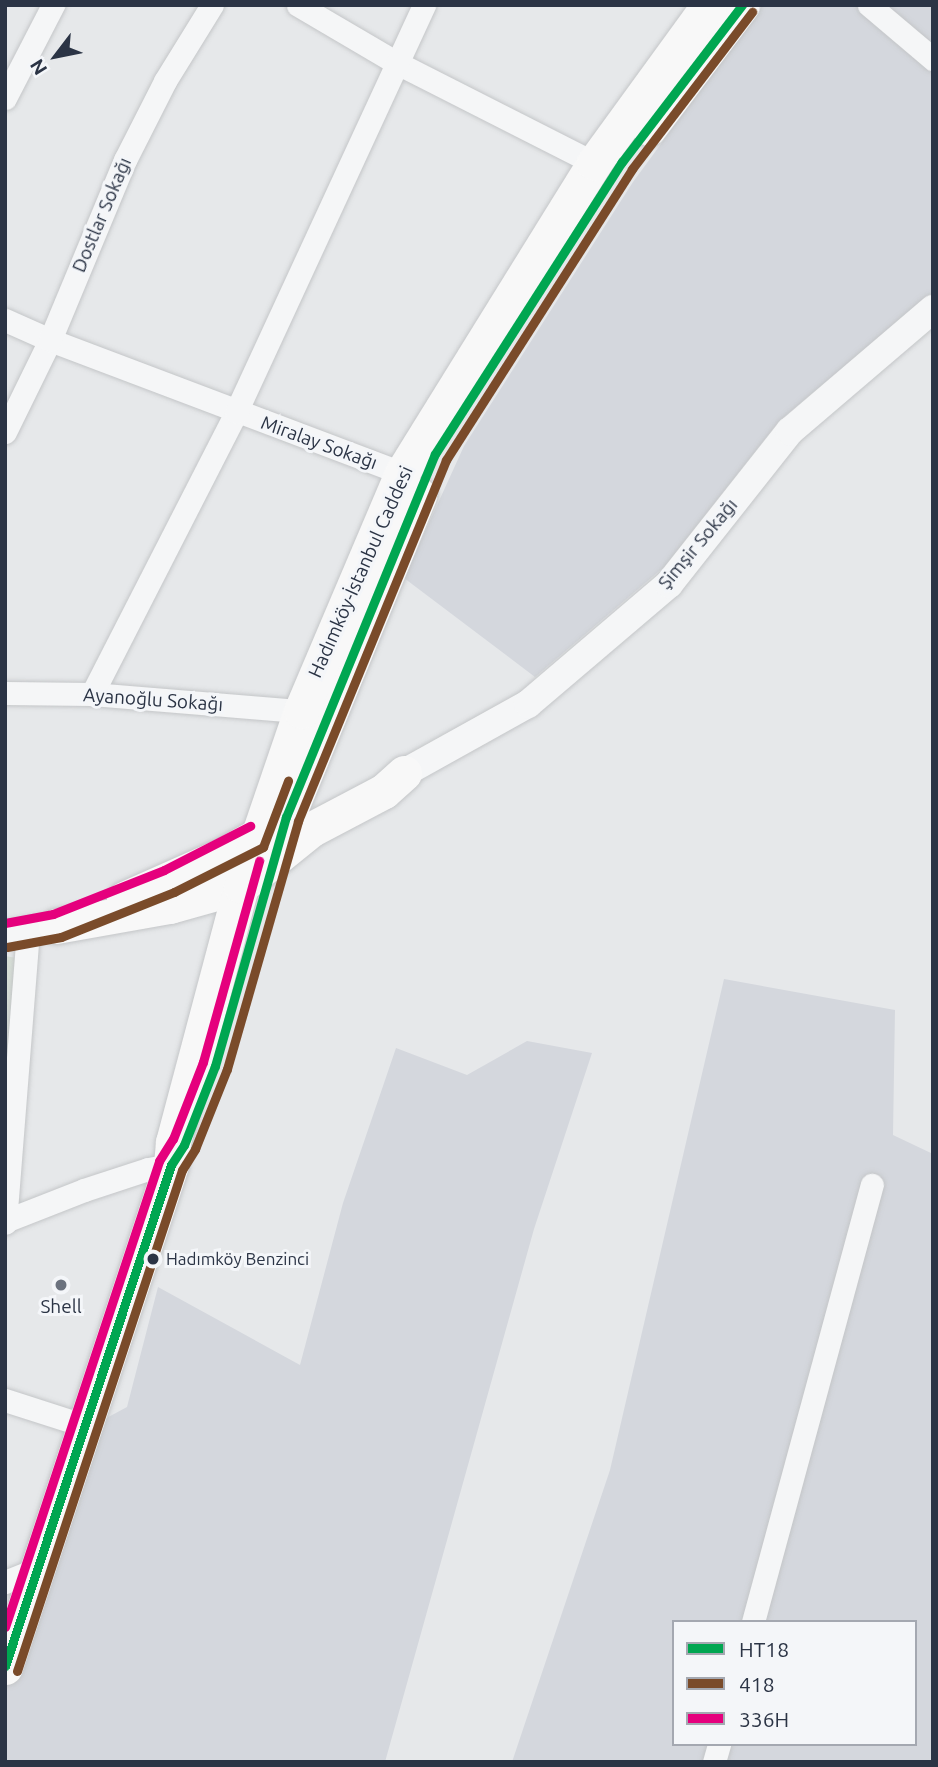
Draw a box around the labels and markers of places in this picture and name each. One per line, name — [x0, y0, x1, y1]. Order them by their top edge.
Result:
place label: Hadımköy Benzinci — [166, 1249, 309, 1269]
marker: Hadımköy Benzinci — [146, 1252, 160, 1266]
marker: Shell — [53, 1277, 69, 1293]
place label: Shell — [40, 1296, 82, 1318]

